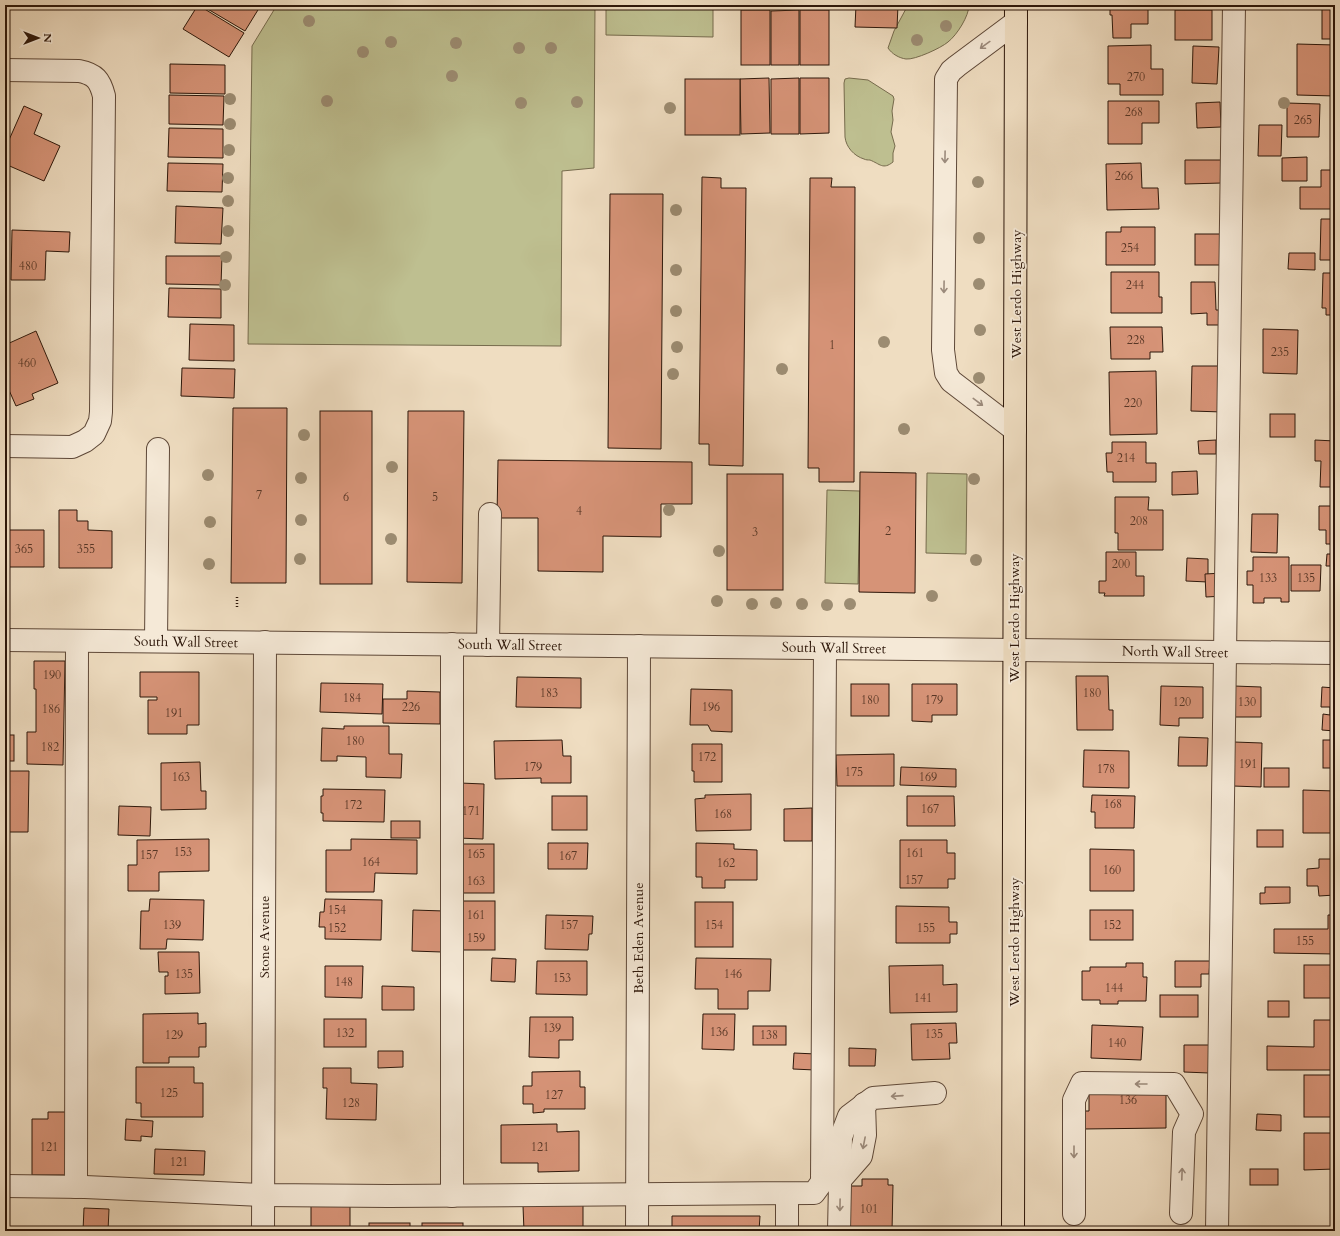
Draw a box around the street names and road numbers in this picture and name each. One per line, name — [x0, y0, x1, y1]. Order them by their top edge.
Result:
street label: West Lerdo Highway — [1007, 229, 1026, 360]
street label: West Lerdo Highway — [1005, 553, 1024, 684]
street label: South Wall Street — [134, 632, 239, 652]
street label: South Wall Street — [458, 635, 563, 655]
street label: South Wall Street — [782, 638, 887, 658]
street label: North Wall Street — [1122, 642, 1229, 662]
street label: West Lerdo Highway — [1005, 877, 1024, 1008]
street label: Beth Eden Avenue — [629, 882, 648, 994]
street label: Stone Avenue — [255, 896, 274, 978]

